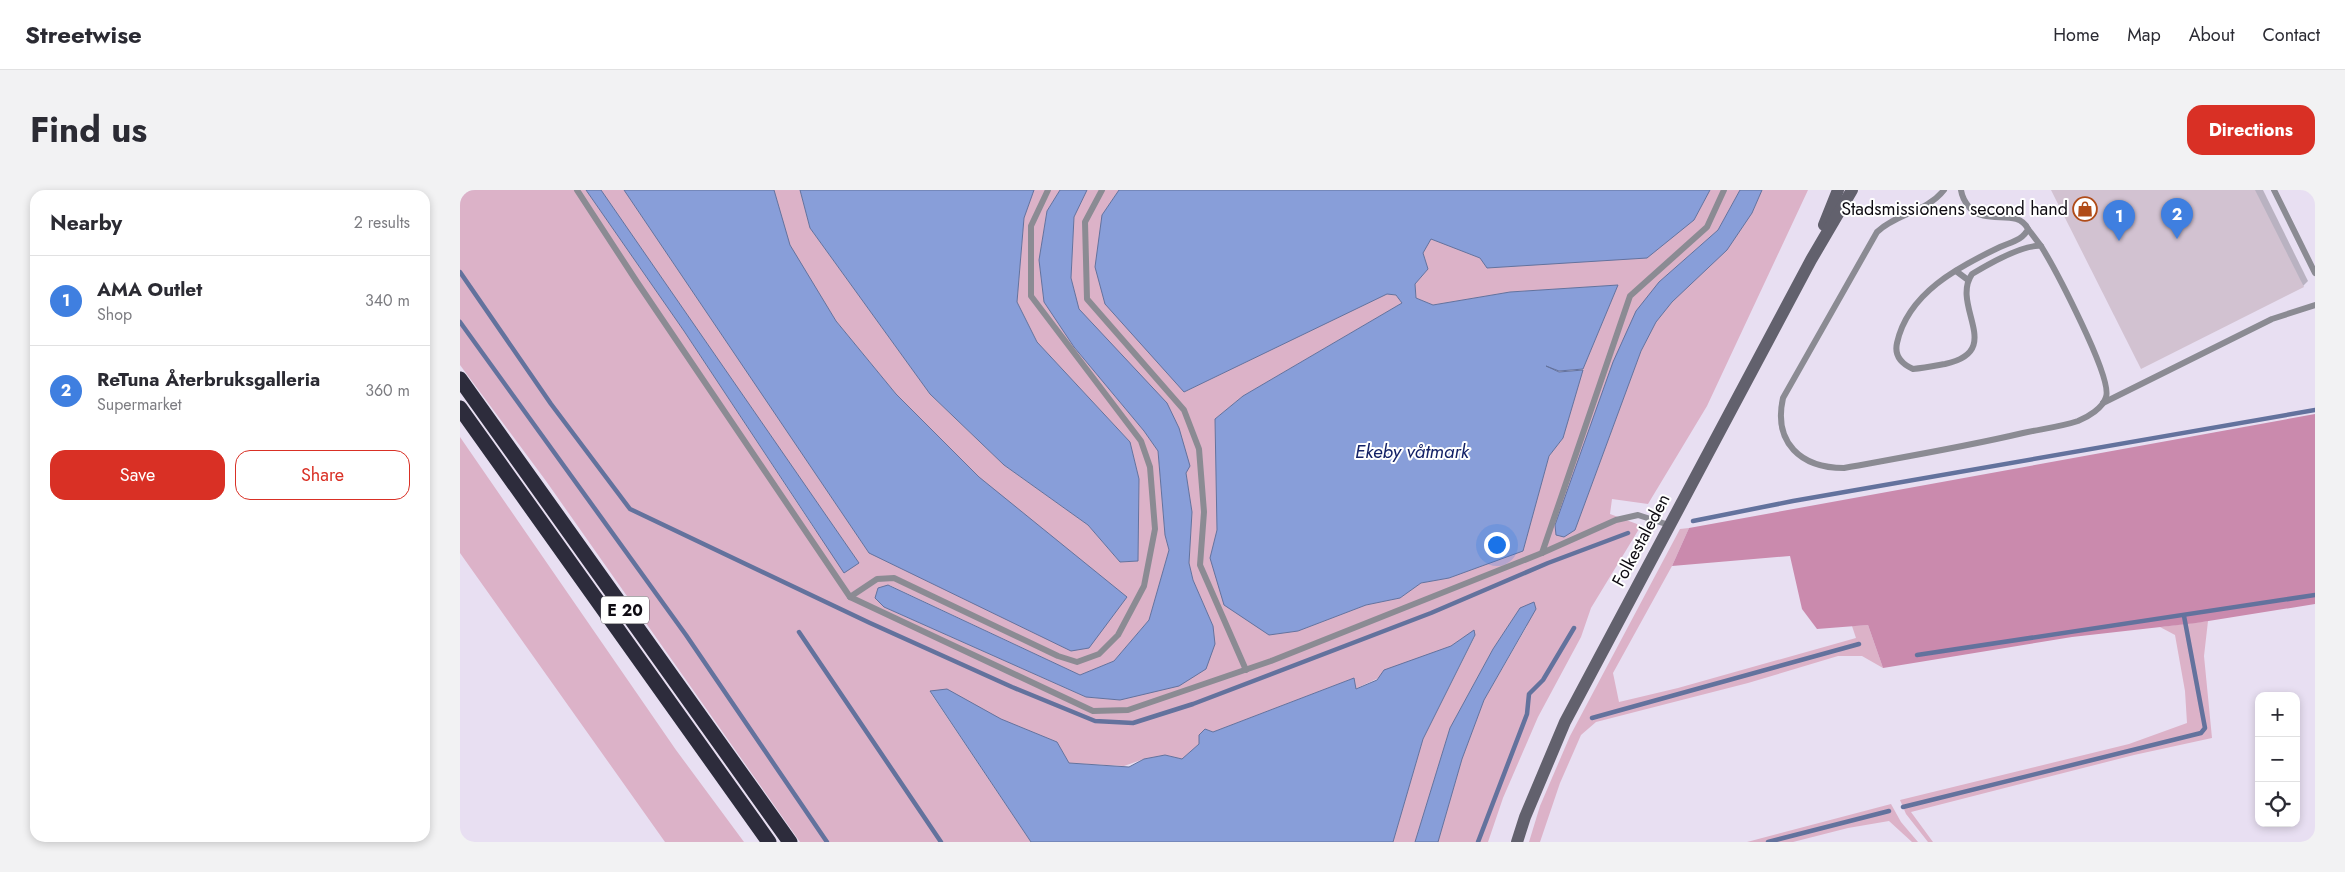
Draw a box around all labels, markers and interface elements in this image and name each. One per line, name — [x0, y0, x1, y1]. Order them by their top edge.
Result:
text: Streetwise — [25, 17, 142, 52]
text: Home — [2053, 22, 2099, 48]
text: Map — [2127, 22, 2161, 48]
text: About — [2189, 22, 2234, 48]
text: Contact — [2262, 22, 2320, 48]
text: Find us — [30, 105, 147, 155]
button: Directions — [2187, 105, 2315, 155]
place label: Stadsmissionens second hand — [1841, 196, 2068, 222]
shop icon: Stadsmissionens second hand — [2072, 196, 2098, 222]
pin: 2 — [2161, 198, 2193, 239]
pin: 1 — [2103, 200, 2135, 241]
text: Nearby — [50, 208, 122, 238]
text: 2 results — [354, 211, 410, 234]
text: AMA Outlet — [97, 276, 202, 303]
text: 1 — [62, 289, 70, 312]
text: 340 m — [365, 289, 410, 312]
text: Shop — [97, 303, 132, 326]
text: ReTuna Återbruksgalleria — [97, 366, 320, 393]
text: 2 — [61, 379, 71, 402]
text: 360 m — [365, 379, 410, 402]
text: Supermarket — [97, 393, 182, 416]
water label: Ekeby våtmark — [1355, 438, 1470, 465]
button: Save — [50, 450, 225, 500]
button: Share — [235, 450, 410, 500]
street label: Folkestaleden — [1606, 489, 1676, 591]
your location — [1484, 532, 1510, 558]
road number: E 20 — [601, 596, 649, 624]
map controls — [2255, 692, 2300, 827]
button: + — [2255, 692, 2300, 737]
button: − — [2255, 737, 2300, 782]
button: locate — [2255, 782, 2300, 827]

